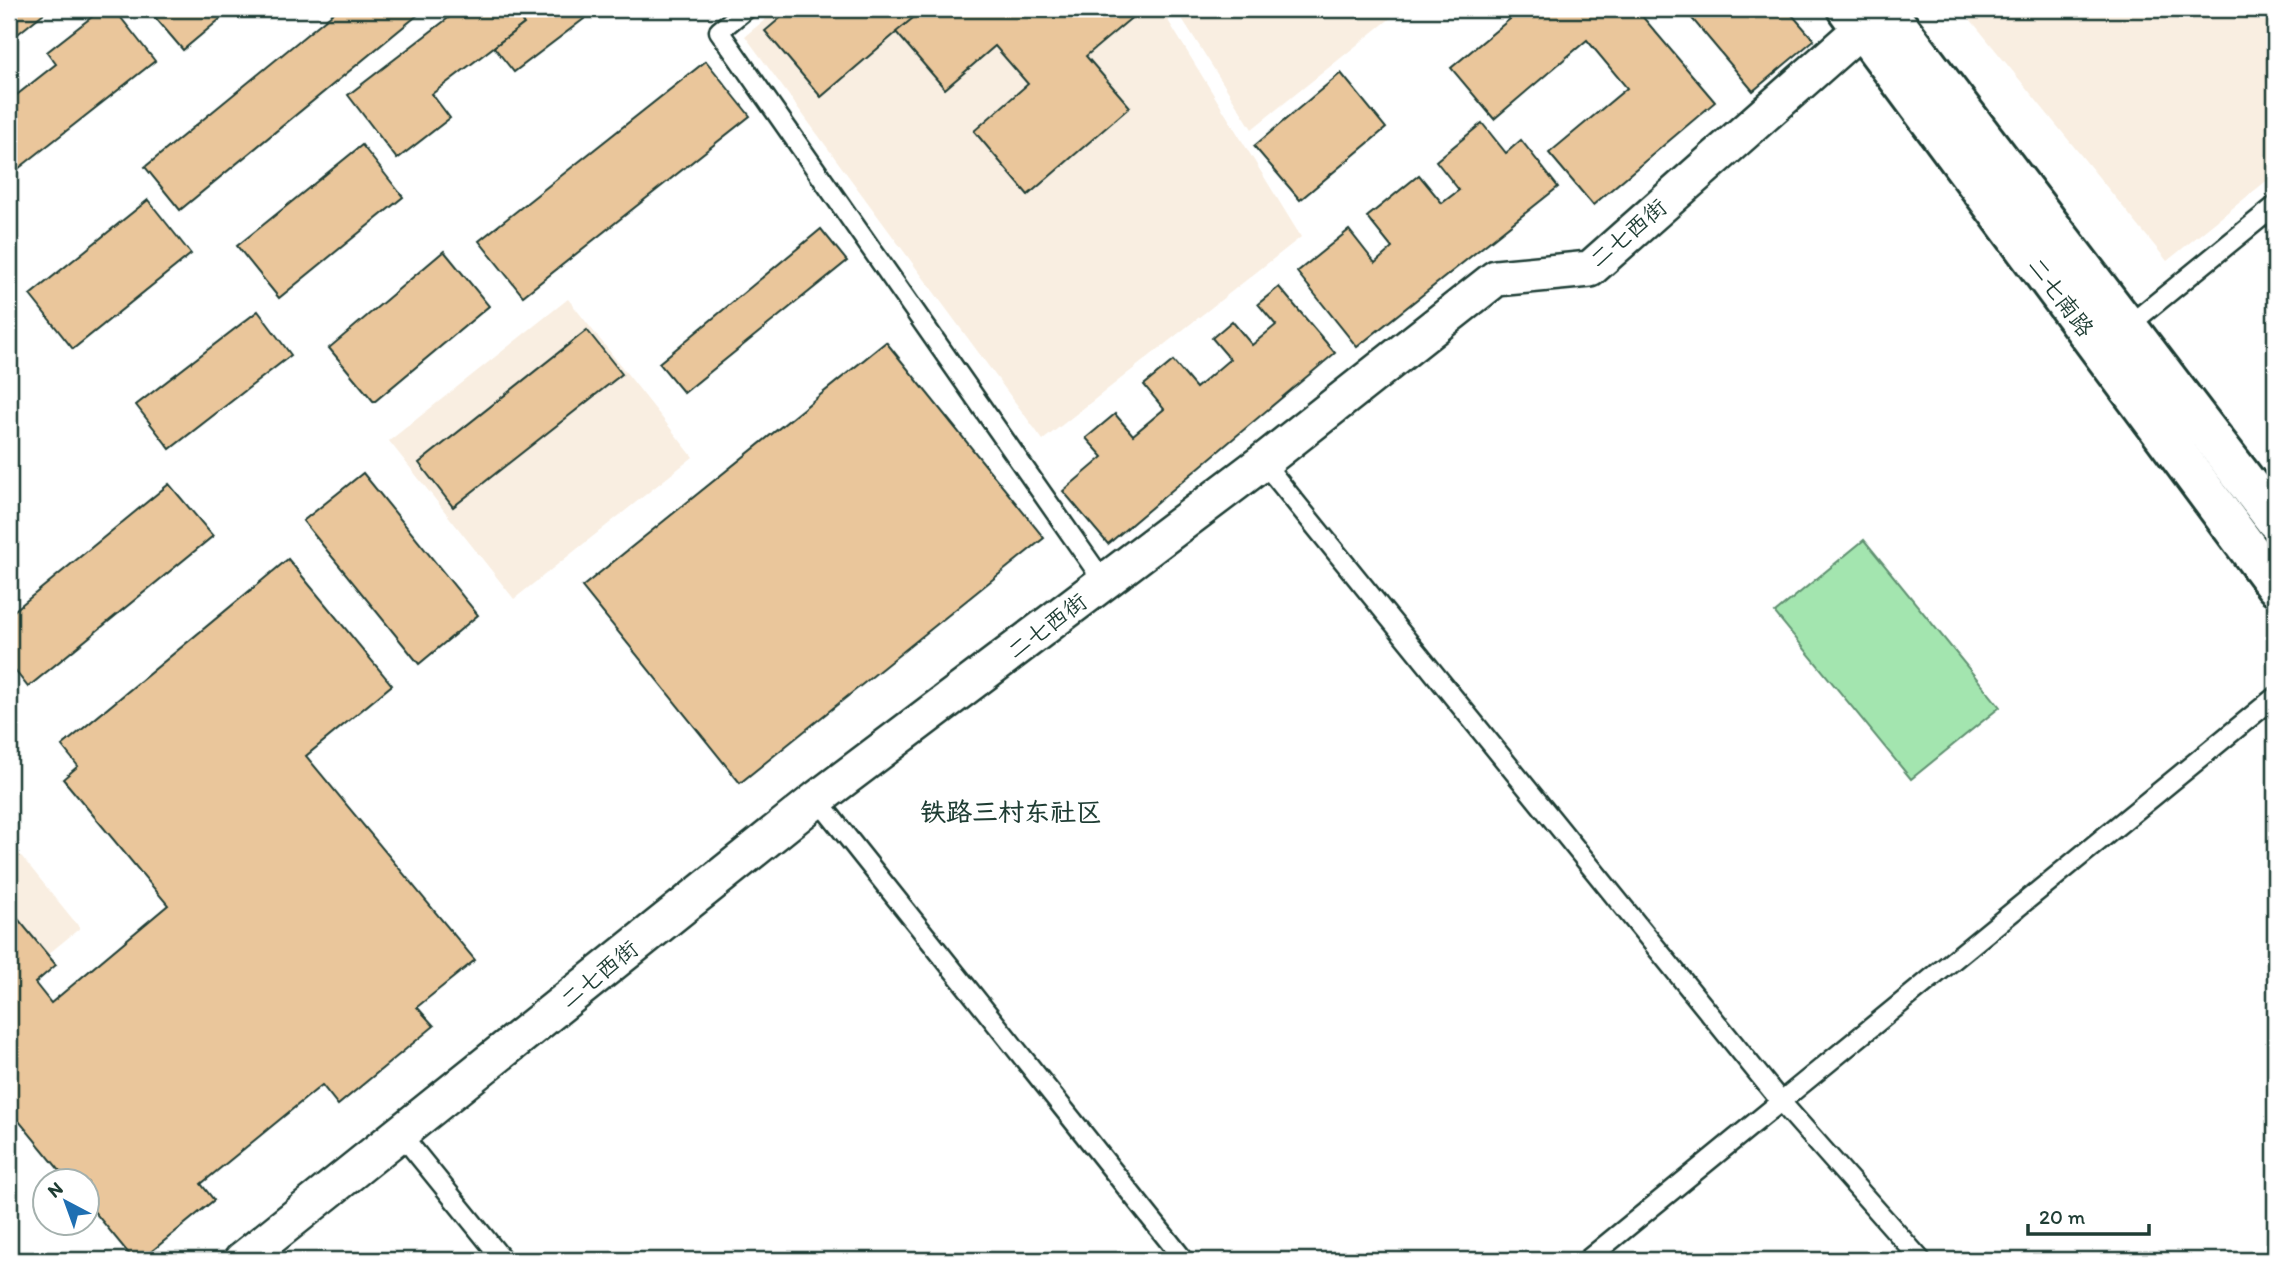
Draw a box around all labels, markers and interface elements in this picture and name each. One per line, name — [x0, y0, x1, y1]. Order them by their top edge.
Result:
street label: 二七西街 — [1584, 193, 1672, 273]
street label: 二七南路 — [2022, 252, 2100, 342]
street label: 二七西街 — [1002, 587, 1092, 665]
district label: 铁路三村东社区 — [920, 796, 1102, 828]
street label: 二七西街 — [554, 934, 644, 1014]
north arrow — [32, 1168, 102, 1238]
text: N — [43, 1177, 68, 1202]
scale bar — [2028, 1192, 2149, 1236]
text: 20 m — [2039, 1204, 2086, 1229]

